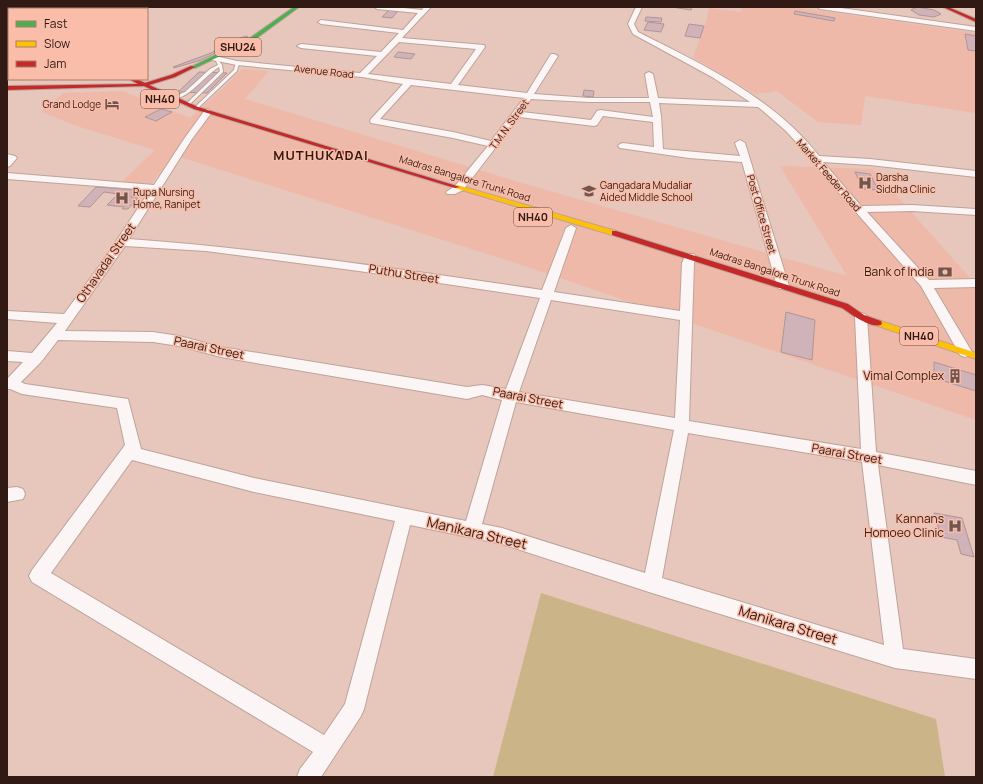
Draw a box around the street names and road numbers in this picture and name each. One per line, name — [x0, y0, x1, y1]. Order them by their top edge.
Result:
road number: SHU24 — [215, 38, 261, 56]
street label: Avenue Road — [293, 61, 355, 81]
road number: NH40 — [141, 90, 179, 108]
street label: T.M.N. Street — [486, 96, 532, 152]
street label: Market Feeder Road — [794, 136, 864, 214]
street label: Madras Bangalore Trunk Road — [398, 151, 532, 205]
street label: Post Office Street — [744, 173, 780, 255]
road number: NH40 — [514, 208, 552, 226]
street label: Othavadai Street — [72, 219, 140, 306]
street label: Madras Bangalore Trunk Road — [708, 244, 842, 300]
street label: Puthu Street — [368, 260, 441, 287]
road number: NH40 — [900, 327, 938, 345]
street label: Paarai Street — [172, 332, 246, 363]
street label: Paarai Street — [491, 382, 565, 413]
street label: Paarai Street — [810, 439, 884, 468]
street label: Manikara Street — [425, 512, 529, 553]
street label: Manikara Street — [736, 600, 840, 649]

